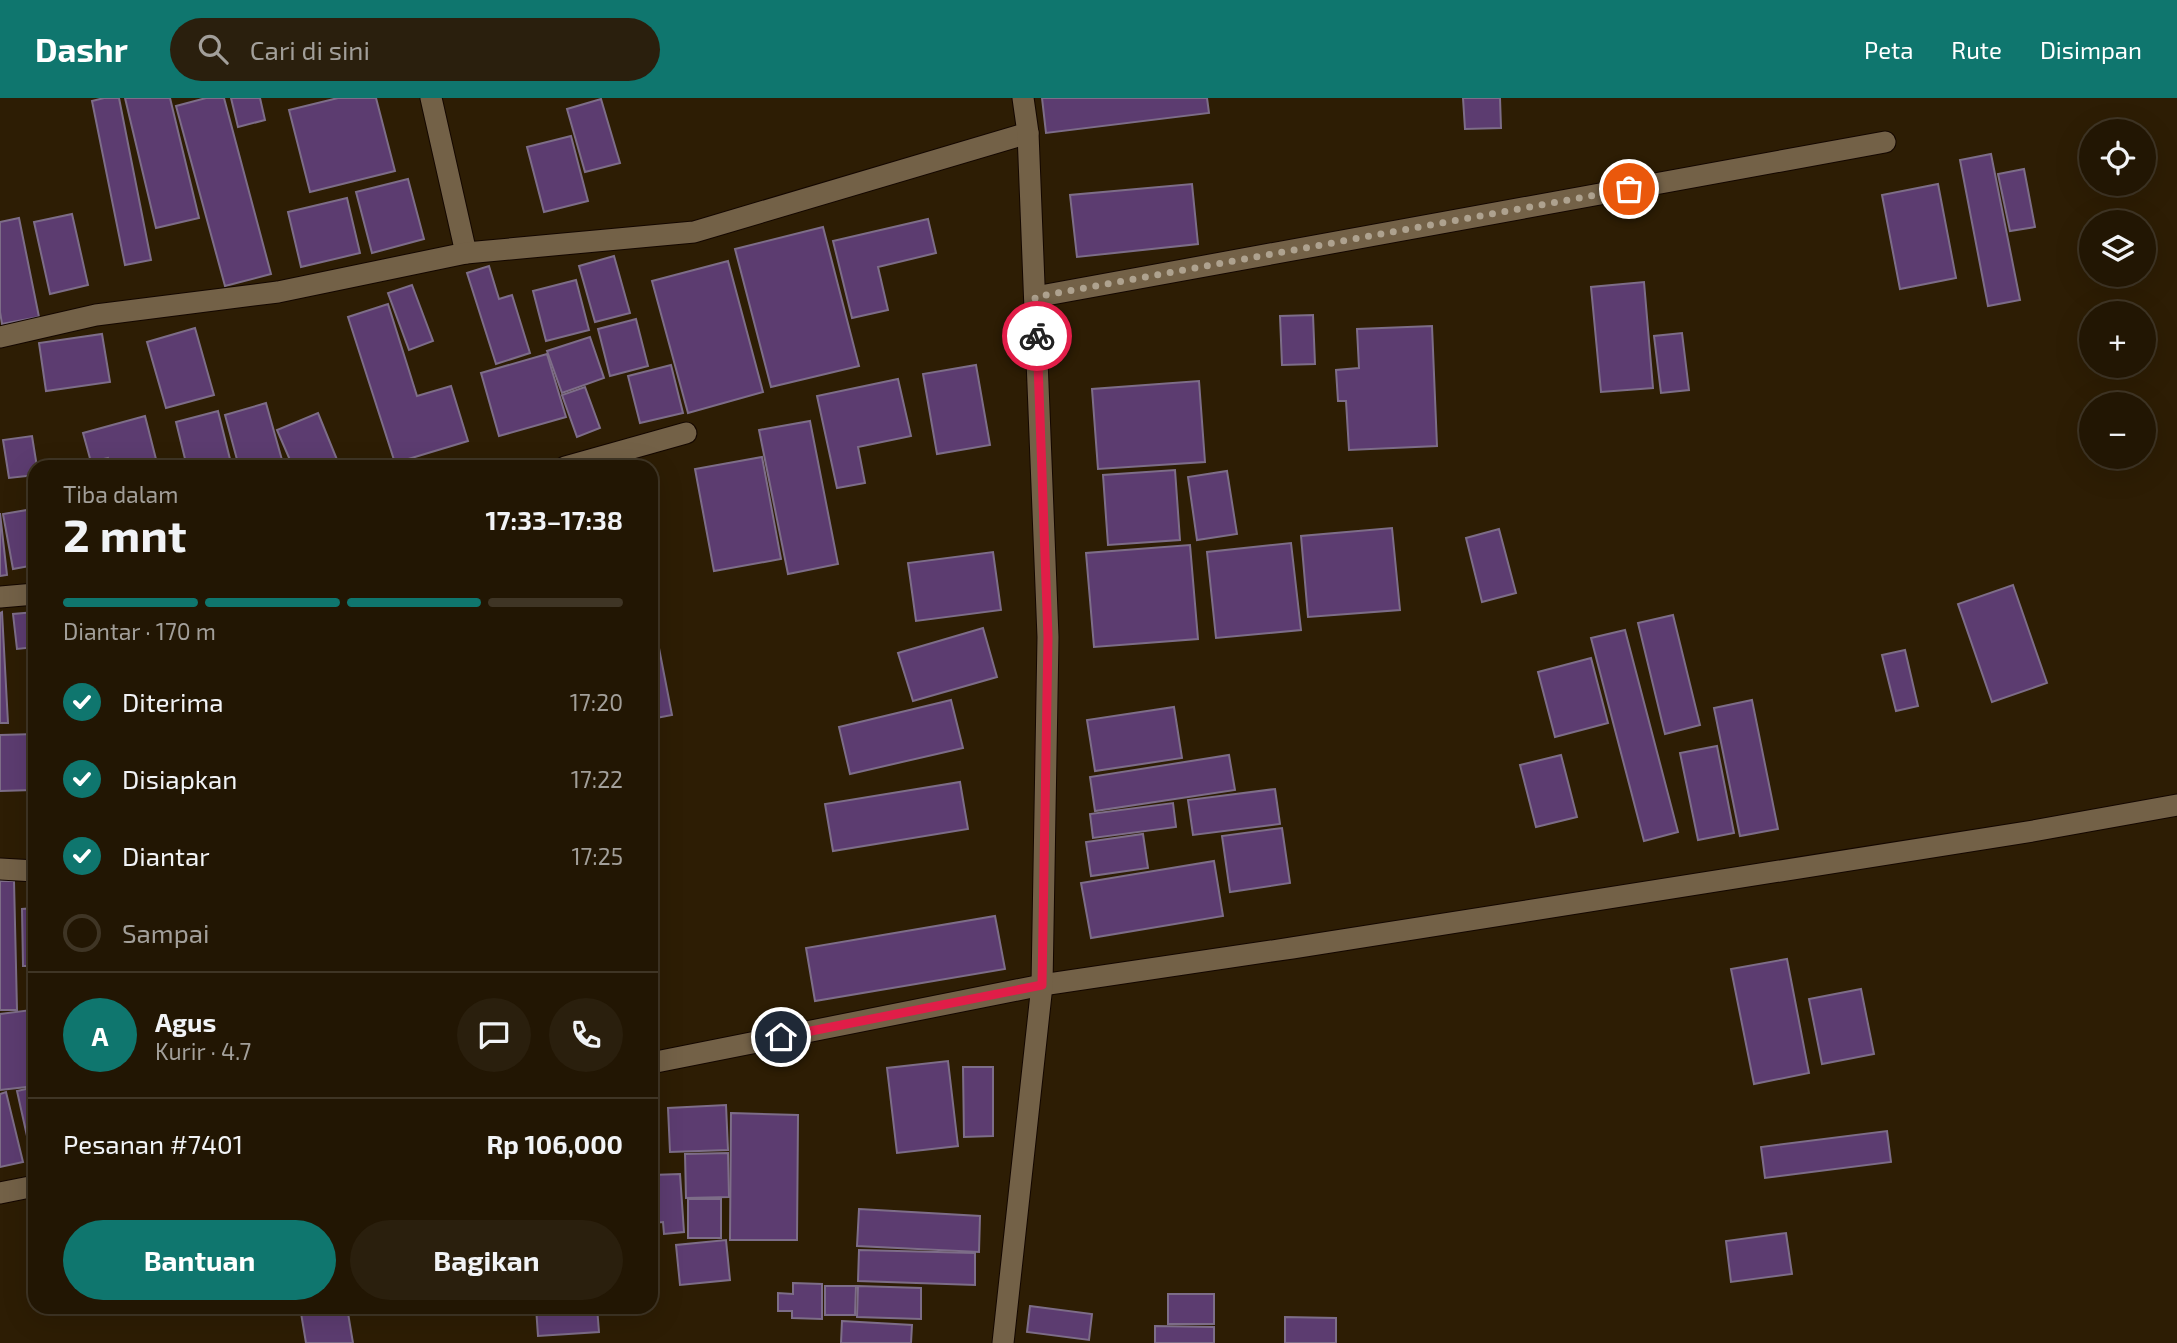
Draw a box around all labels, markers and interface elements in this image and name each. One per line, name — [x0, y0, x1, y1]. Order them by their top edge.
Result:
search box — [170, 18, 660, 81]
text: Dashr — [35, 29, 128, 69]
icon: search — [194, 30, 232, 68]
text: Cari di sini — [250, 34, 370, 65]
text: Peta — [1864, 35, 1913, 64]
text: Rute — [1951, 35, 2002, 64]
text: Disimpan — [2040, 35, 2142, 64]
map controls — [2079, 119, 2156, 469]
button: locate — [2079, 119, 2156, 196]
pin — [1599, 159, 1659, 219]
icon: bag — [1610, 170, 1648, 208]
button: layers — [2079, 210, 2156, 287]
courier — [1002, 301, 1072, 371]
button: + — [2079, 301, 2156, 378]
icon: bike — [1018, 317, 1056, 355]
button: − — [2079, 392, 2156, 469]
text: Tiba dalam — [63, 480, 178, 508]
text: 17:33–17:38 — [486, 504, 623, 535]
text: 2 mnt — [63, 506, 187, 561]
text: Diantar · 170 m — [63, 617, 216, 645]
icon: check — [63, 683, 101, 721]
text: Diterima — [122, 686, 224, 717]
text: 17:20 — [570, 688, 623, 716]
icon: check — [63, 760, 101, 798]
text: Disiapkan — [122, 763, 237, 794]
text: 17:22 — [571, 765, 623, 793]
icon: check — [63, 837, 101, 875]
text: Diantar — [122, 840, 210, 871]
text: 17:25 — [571, 842, 623, 870]
text: Sampai — [122, 917, 209, 948]
button: chat — [457, 998, 531, 1072]
button: phone — [549, 998, 623, 1072]
text: Agus — [155, 1006, 216, 1037]
pin — [751, 1007, 811, 1067]
icon: home — [762, 1018, 800, 1056]
text: A — [92, 1020, 108, 1051]
text: Kurir · 4.7 — [155, 1037, 251, 1065]
text: Pesanan #7401 — [63, 1128, 243, 1159]
text: Rp 106,000 — [486, 1128, 623, 1159]
button: Bantuan — [63, 1220, 336, 1300]
button: Bagikan — [350, 1220, 623, 1300]

